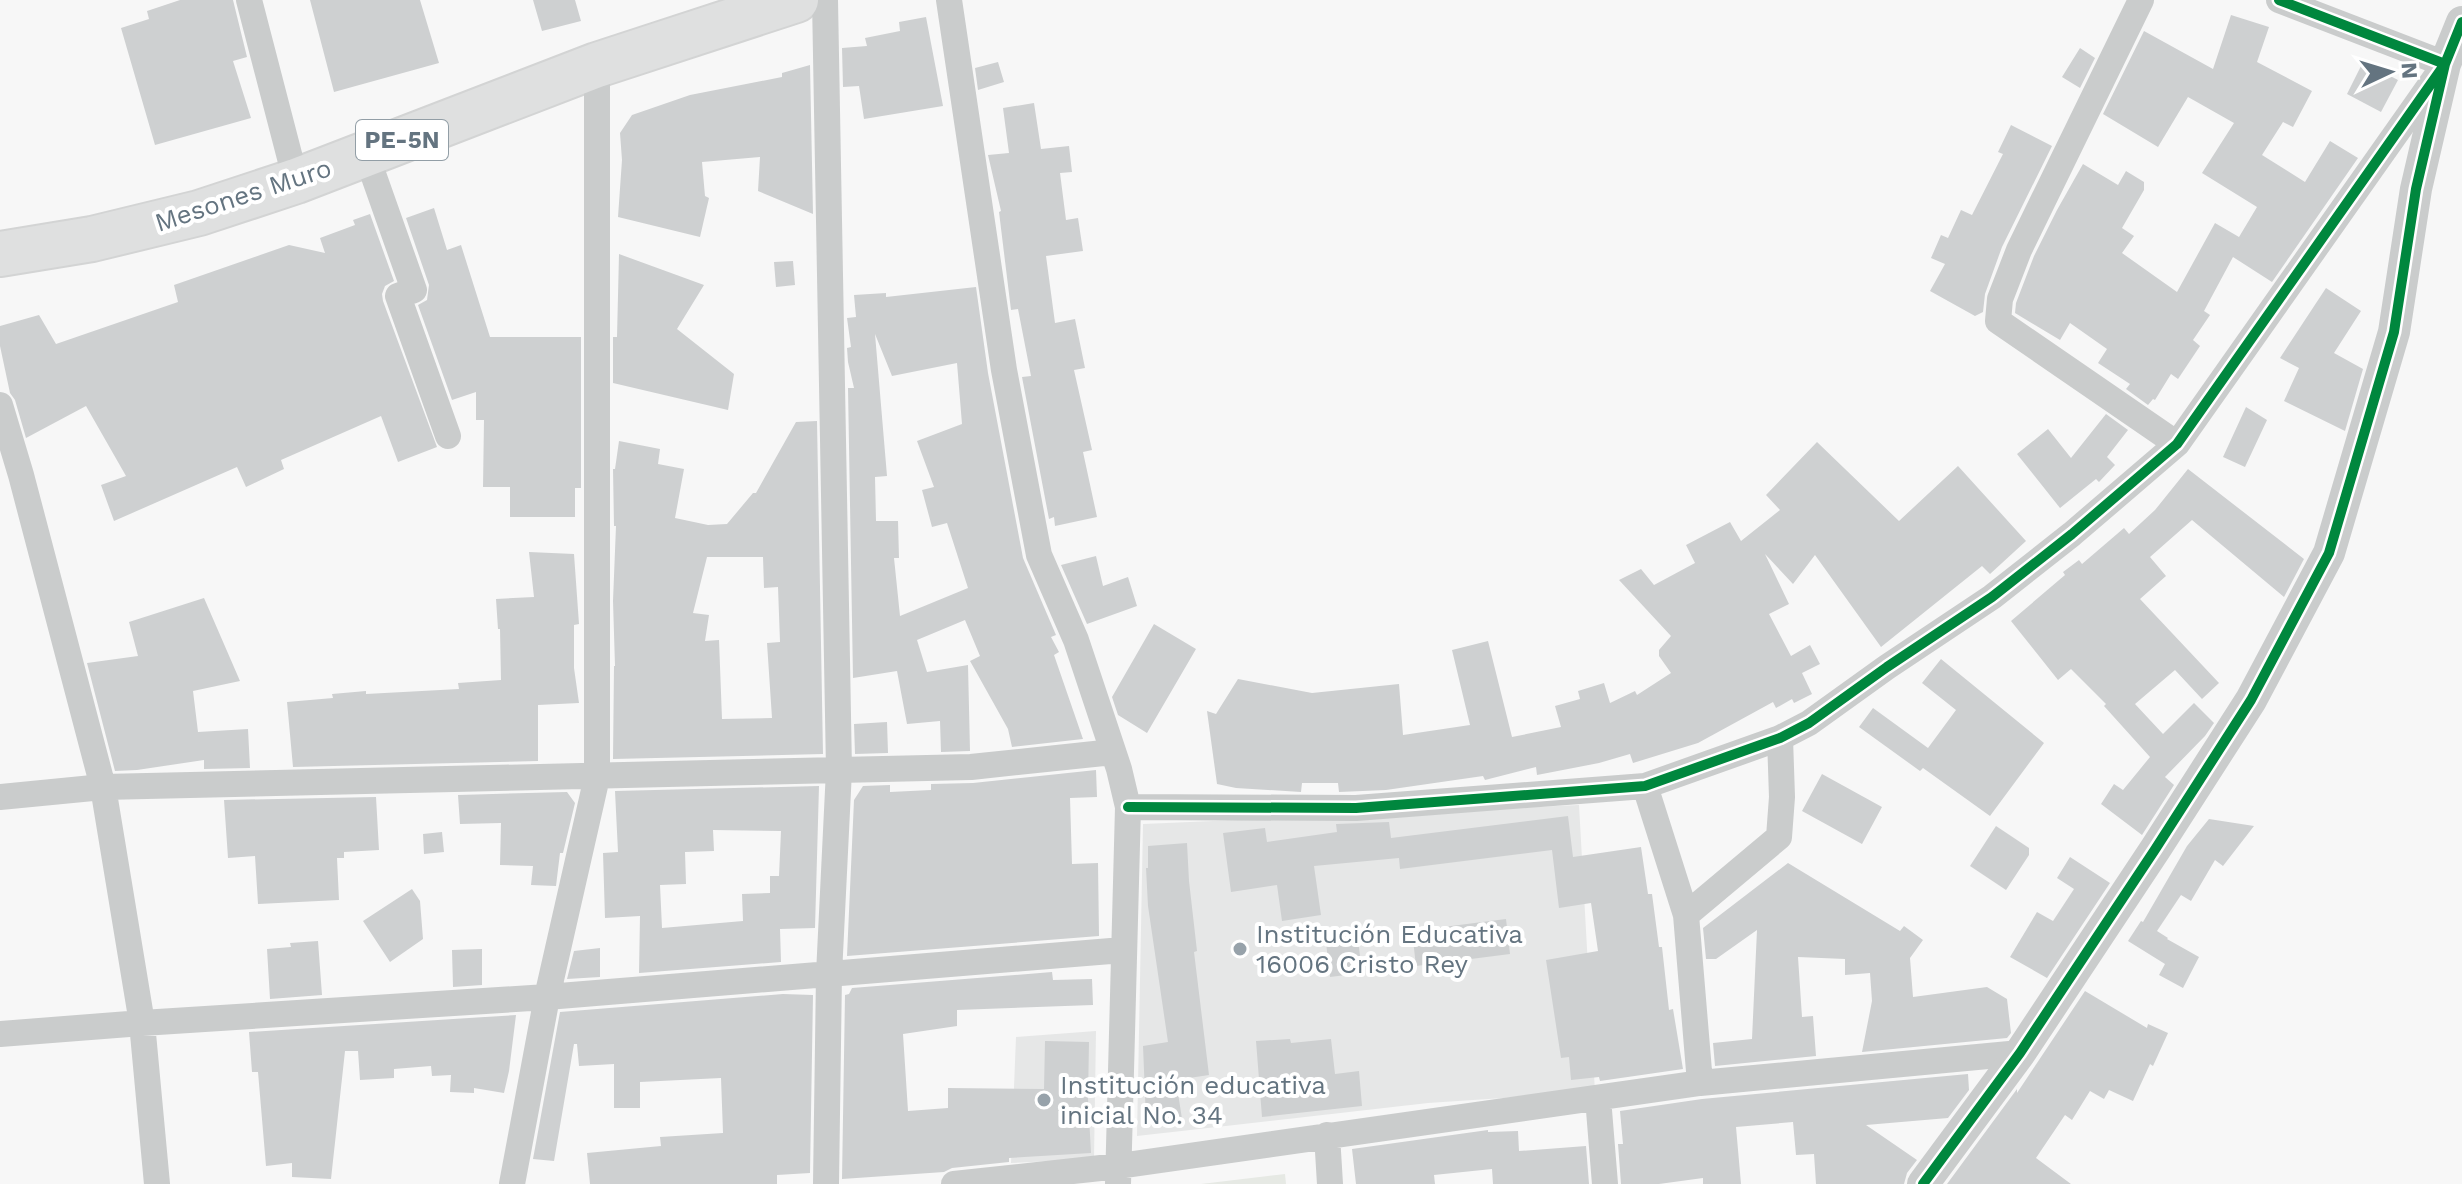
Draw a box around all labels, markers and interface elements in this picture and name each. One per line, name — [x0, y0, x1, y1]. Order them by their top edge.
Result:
north arrow — [2350, 32, 2430, 112]
text: N — [2396, 62, 2422, 80]
road number: PE-5N — [356, 120, 448, 160]
street label: Mesones Muro — [151, 152, 335, 238]
place label: Institución Educativa 16006 Cristo Rey — [1256, 919, 1523, 979]
marker: Institución Educativa 16006 Cristo Rey — [1231, 940, 1249, 958]
place label: Institución educativa inicial No. 34 — [1060, 1070, 1326, 1130]
marker: Institución educativa inicial No. 34 — [1035, 1091, 1053, 1109]

